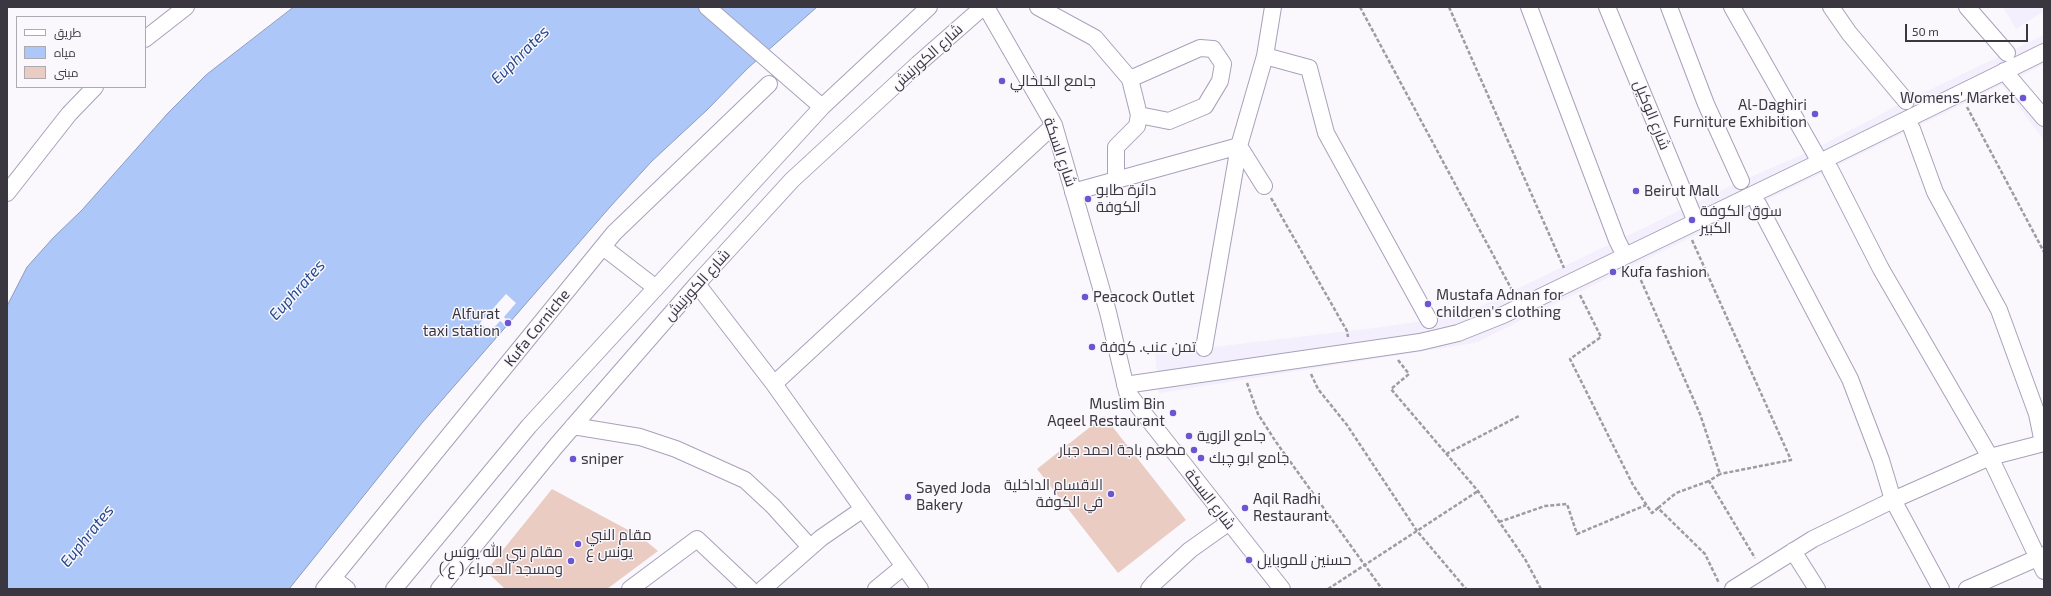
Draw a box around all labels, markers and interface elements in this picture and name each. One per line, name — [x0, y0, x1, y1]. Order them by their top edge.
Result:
legend — [16, 16, 146, 88]
scale bar — [1907, 16, 2030, 42]
street label: شارع الكورنيش — [887, 20, 967, 94]
water label: Euphrates — [487, 22, 553, 88]
text: 50 m — [1912, 24, 1939, 38]
text: طريق — [54, 25, 81, 39]
text: مياه — [54, 45, 76, 59]
text: مبنى — [54, 65, 79, 79]
place label: جامع الخلخالي — [1010, 72, 1096, 90]
marker: جامع الخلخالي — [997, 76, 1007, 86]
street label: شارع الوكيل — [1630, 78, 1674, 152]
place label: Womens' Market — [1900, 89, 2015, 107]
marker: Womens' Market — [2018, 93, 2028, 103]
place label: Al-Daghiri Furniture Exhibition — [1673, 96, 1807, 131]
marker: Al-Daghiri Furniture Exhibition — [1810, 109, 1820, 119]
street label: شارع السكة — [1040, 115, 1080, 189]
place label: دائرة طابو الكوفة — [1096, 181, 1156, 216]
place label: Beirut Mall — [1644, 182, 1719, 200]
marker: Beirut Mall — [1631, 186, 1641, 196]
marker: دائرة طابو الكوفة — [1083, 194, 1093, 204]
place label: سوق الكوفة الكبير — [1700, 202, 1782, 237]
marker: سوق الكوفة الكبير — [1687, 215, 1697, 225]
street label: شارع الكورنيش — [660, 245, 734, 325]
water label: Euphrates — [265, 256, 329, 324]
place label: Kufa fashion — [1621, 263, 1707, 281]
marker: Kufa fashion — [1608, 267, 1618, 277]
street label: Kufa Corniche — [500, 286, 574, 370]
place label: Mustafa Adnan for children's clothing — [1436, 286, 1564, 321]
place label: Peacock Outlet — [1093, 288, 1195, 306]
marker: Peacock Outlet — [1080, 292, 1090, 302]
marker: Mustafa Adnan for children's clothing — [1423, 299, 1433, 309]
place label: Alfurat taxi station — [423, 305, 500, 340]
marker: Alfurat taxi station — [503, 318, 513, 328]
place label: تمن عنب. كوفة — [1100, 338, 1196, 356]
marker: تمن عنب. كوفة — [1087, 342, 1097, 352]
place label: Muslim Bin Aqeel Restaurant — [1047, 395, 1165, 430]
marker: Muslim Bin Aqeel Restaurant — [1168, 408, 1178, 418]
place label: جامع الزوية — [1197, 427, 1266, 445]
marker: جامع الزوية — [1184, 431, 1194, 441]
place label: مطعم باجة احمد جبار — [1059, 441, 1186, 459]
marker: مطعم باجة احمد جبار — [1189, 445, 1199, 455]
place label: جامع ابو چبك — [1209, 449, 1289, 467]
place label: sniper — [581, 450, 624, 468]
marker: جامع ابو چبك — [1196, 453, 1206, 463]
marker: sniper — [568, 454, 578, 464]
street label: شارع السكة — [1181, 465, 1239, 533]
place label: الاقسام الداخلية في الكوفة — [1004, 476, 1103, 511]
place label: Sayed Joda Bakery — [916, 479, 991, 514]
marker: الاقسام الداخلية في الكوفة — [1106, 489, 1116, 499]
place label: Aqil Radhi Restaurant — [1253, 490, 1329, 525]
marker: Sayed Joda Bakery — [903, 492, 913, 502]
water label: Euphrates — [56, 501, 118, 571]
marker: Aqil Radhi Restaurant — [1240, 503, 1250, 513]
place label: مقام النبي يونس ع — [586, 526, 652, 561]
marker: مقام النبي يونس ع — [573, 539, 583, 549]
place label: مقام نبي الله يونس ( ع ) ومسجد الحمراء — [439, 543, 563, 578]
place label: حسنين للموبايل — [1257, 551, 1351, 569]
marker: حسنين للموبايل — [1244, 555, 1254, 565]
marker: مقام نبي الله يونس ( ع ) ومسجد الحمراء — [566, 556, 576, 566]

